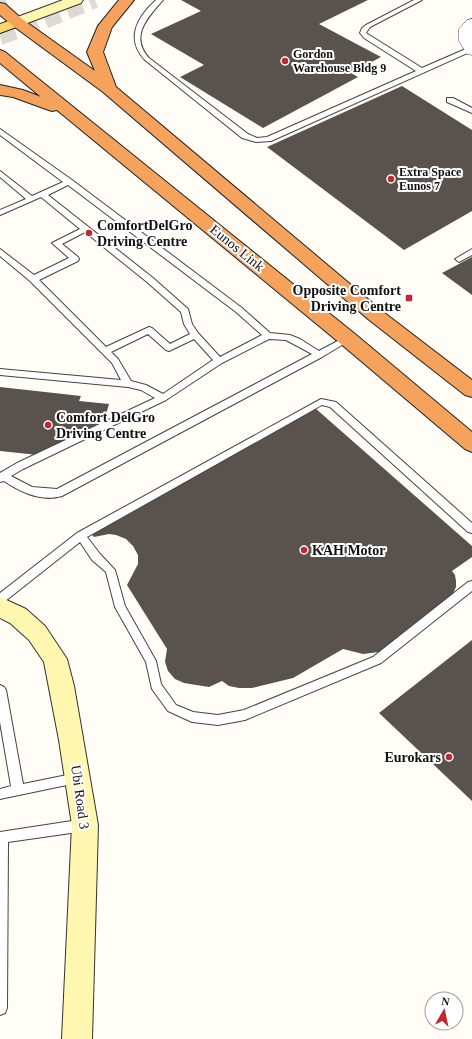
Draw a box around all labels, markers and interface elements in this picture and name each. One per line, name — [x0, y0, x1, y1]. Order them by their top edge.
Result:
place label: Gordon Warehouse Bldg 9 — [293, 47, 386, 75]
marker: Gordon Warehouse Bldg 9 — [280, 56, 290, 66]
place label: Extra Space Eunos 7 — [399, 165, 462, 193]
marker: Extra Space Eunos 7 — [386, 174, 396, 184]
place label: ComfortDelGro Driving Centre — [97, 218, 192, 249]
street label: Eunos Link — [207, 222, 267, 274]
marker: ComfortDelGro Driving Centre — [84, 228, 94, 238]
place label: Opposite Comfort Driving Centre — [293, 283, 401, 314]
marker: Opposite Comfort Driving Centre — [404, 293, 414, 303]
place label: Comfort DelGro Driving Centre — [56, 410, 155, 441]
marker: Comfort DelGro Driving Centre — [43, 420, 53, 430]
place label: KAH Motor — [312, 543, 385, 558]
marker: KAH Motor — [299, 545, 309, 555]
place label: Eurokars — [384, 750, 442, 765]
marker: Eurokars — [444, 752, 454, 762]
street label: Ubi Road 3 — [68, 764, 92, 830]
north arrow — [424, 991, 464, 1031]
text: N — [441, 995, 450, 1008]

